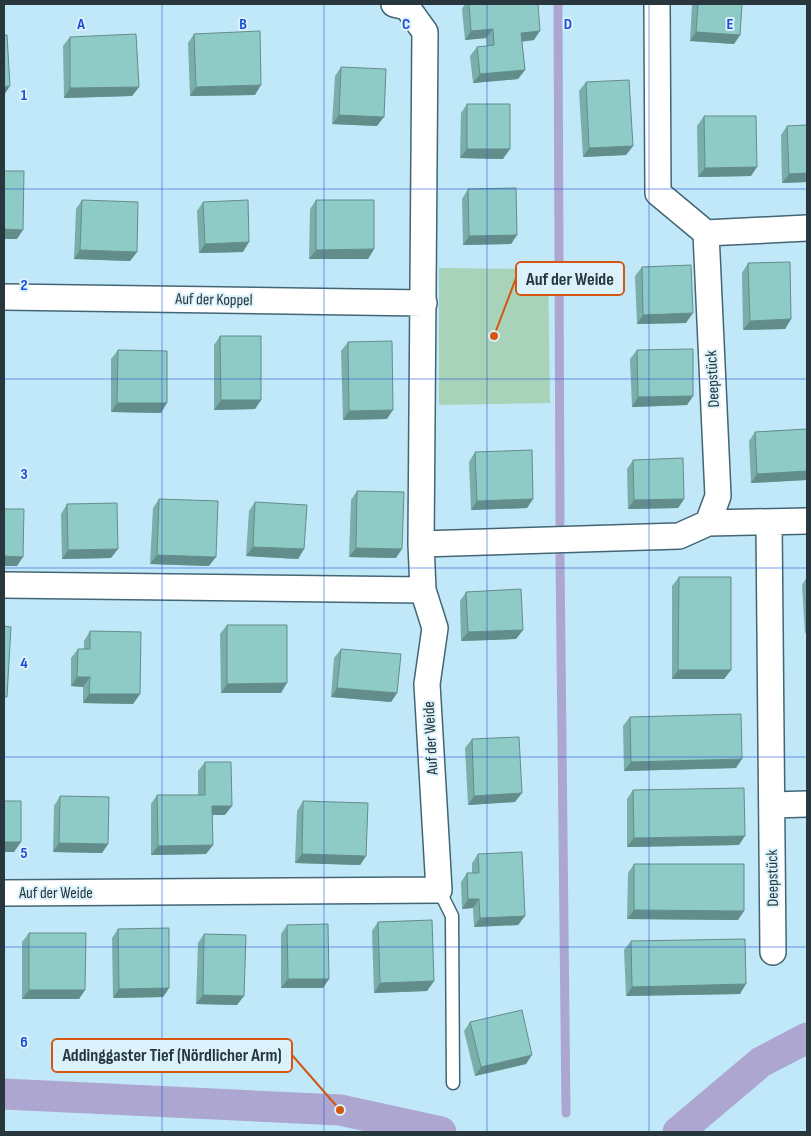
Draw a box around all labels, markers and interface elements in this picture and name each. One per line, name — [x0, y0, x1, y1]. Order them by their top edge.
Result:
text: A — [76, 15, 85, 34]
text: B — [239, 15, 247, 34]
text: C — [402, 15, 410, 34]
text: D — [564, 15, 572, 34]
text: E — [727, 15, 734, 34]
text: 1 — [21, 86, 28, 105]
callout: Auf der Weide — [516, 262, 624, 295]
text: Auf der Weide — [525, 269, 614, 290]
text: 2 — [20, 276, 28, 295]
street label: Auf der Koppel — [174, 290, 253, 310]
street label: Deepstück — [702, 350, 724, 408]
text: 3 — [20, 465, 28, 484]
text: 4 — [20, 654, 28, 673]
street label: Auf der Weide — [420, 701, 442, 776]
text: 5 — [20, 844, 28, 863]
street label: Deepstück — [763, 849, 783, 907]
street label: Auf der Weide — [18, 884, 93, 903]
text: 6 — [20, 1033, 28, 1052]
callout: Addinggaster Tief (Nördlicher Arm) — [52, 1039, 292, 1072]
text: Addinggaster Tief (Nördlicher Arm) — [61, 1045, 282, 1066]

